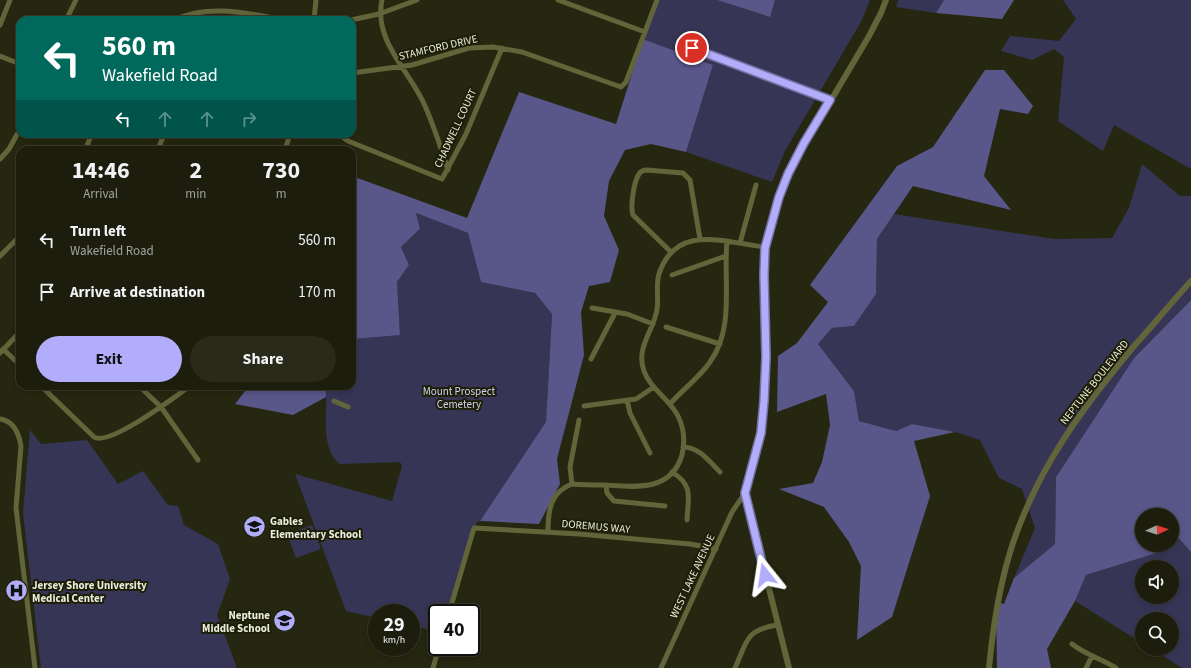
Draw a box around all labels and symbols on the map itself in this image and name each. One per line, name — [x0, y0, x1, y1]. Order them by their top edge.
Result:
street label: STAMFORD DRIVE — [397, 31, 479, 64]
pin — [675, 31, 709, 65]
street label: CHADWELL COURT — [431, 86, 480, 170]
street label: NEPTUNE BOULEVARD — [1057, 337, 1132, 428]
park label: Mount Prospect Cemetery — [423, 384, 496, 412]
north arrow — [1135, 508, 1179, 552]
school or university icon: Gables Elementary School — [241, 514, 267, 540]
place label: Gables Elementary School — [270, 514, 362, 542]
street label: DOREMUS WAY — [561, 516, 632, 537]
street label: WEST LAKE AVENUE — [666, 532, 719, 621]
position arrow — [744, 554, 786, 596]
hospital icon: Jersey Shore University Medical Center — [3, 578, 29, 604]
place label: Jersey Shore University Medical Center — [32, 578, 147, 606]
speed limit sign: 40 — [428, 604, 480, 656]
place label: Neptune Middle School — [202, 608, 271, 636]
school or university icon: Neptune Middle School — [272, 608, 298, 634]

